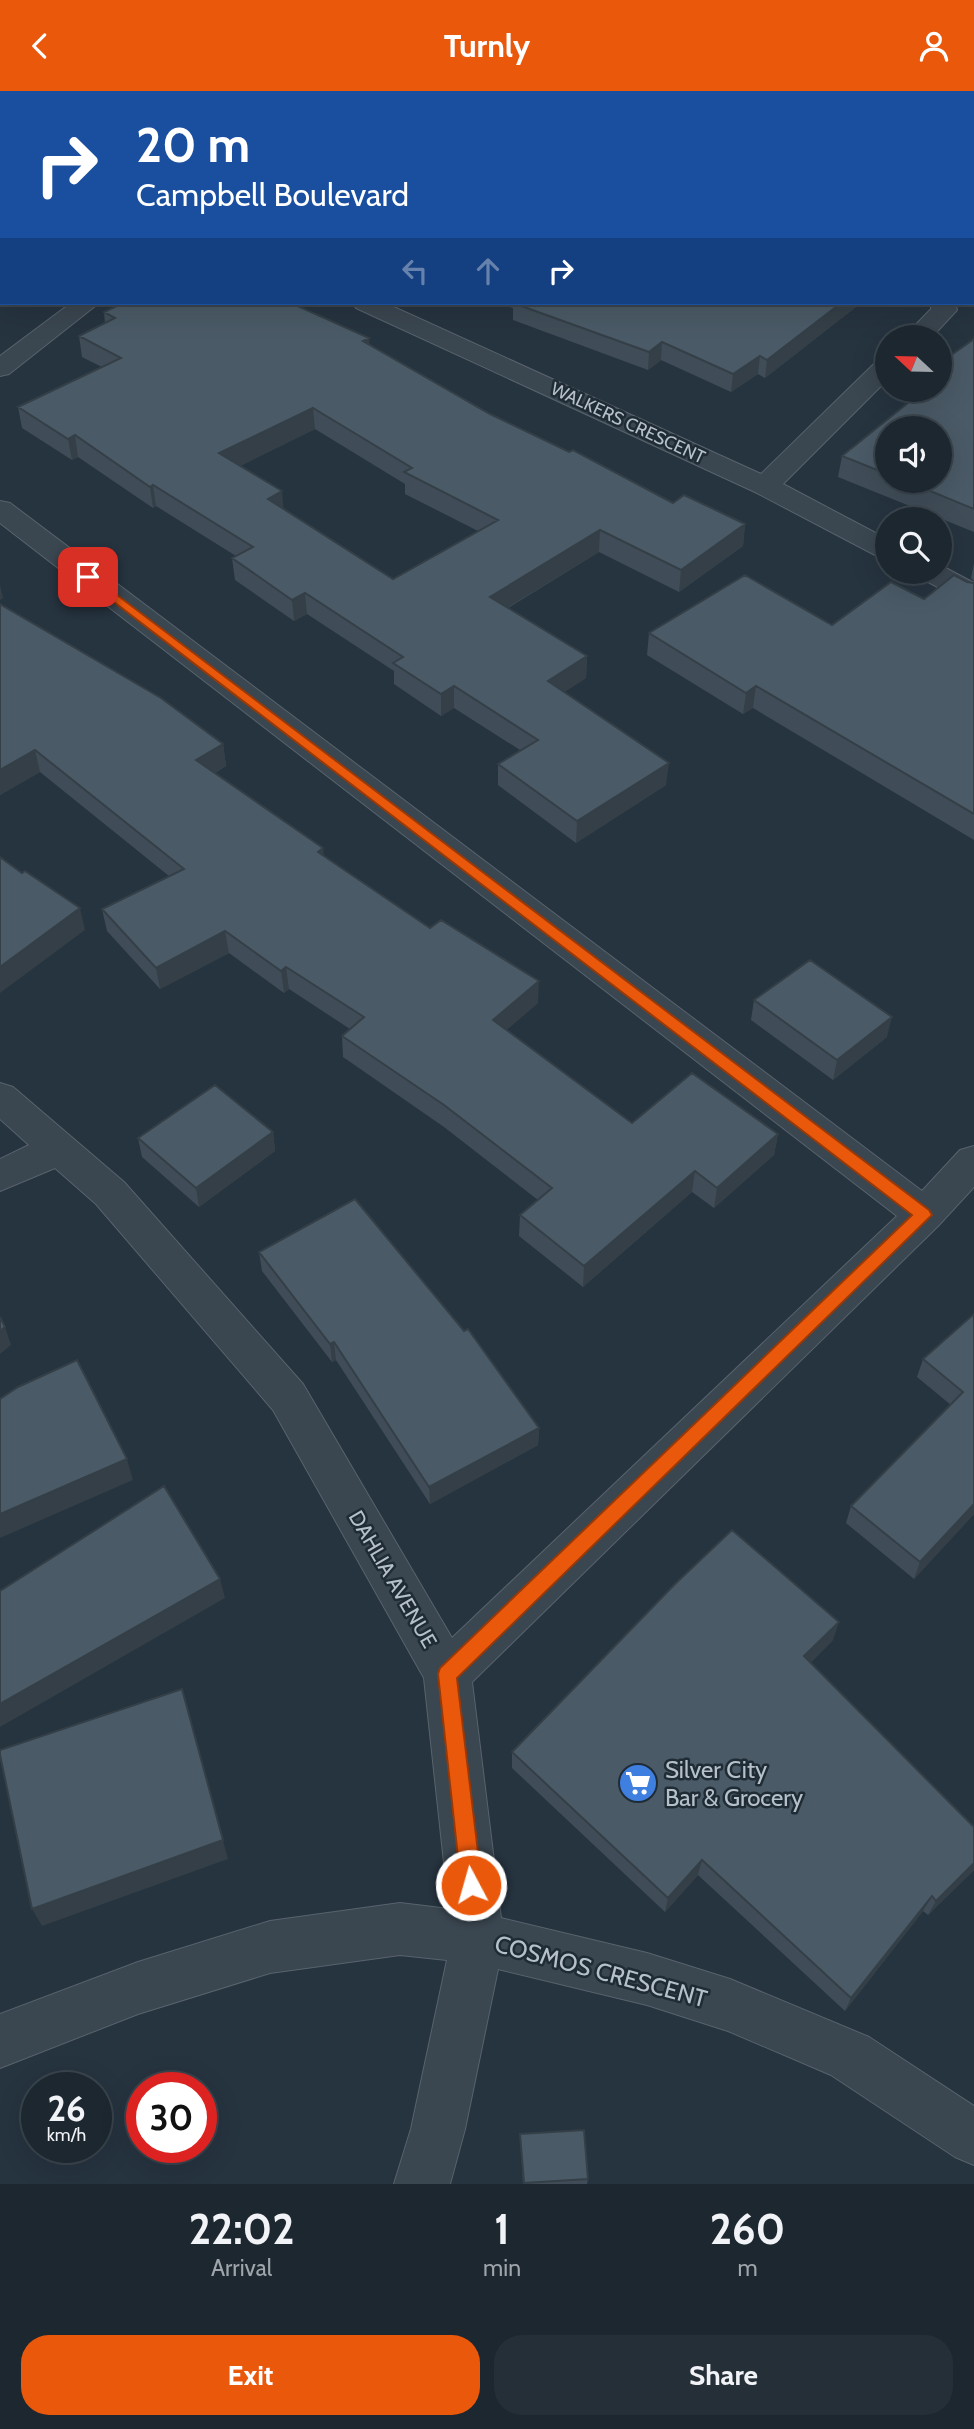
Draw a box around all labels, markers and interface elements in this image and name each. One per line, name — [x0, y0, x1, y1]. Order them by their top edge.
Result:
text: Turnly — [444, 26, 530, 65]
icon: back — [21, 27, 59, 65]
icon: person — [915, 27, 953, 65]
text: 20 m — [136, 115, 250, 174]
icon: right — [21, 119, 112, 210]
text: Campbell Boulevard — [136, 175, 409, 214]
icon: left — [396, 252, 434, 290]
icon: ahead — [469, 252, 507, 290]
icon: right — [542, 252, 580, 290]
north arrow — [875, 325, 952, 403]
map controls — [875, 325, 952, 584]
street label: WALKERS CRESCENT — [547, 378, 709, 469]
button: sound — [875, 416, 952, 493]
button: search — [875, 507, 952, 584]
pin — [58, 547, 118, 607]
icon: arrive — [69, 558, 107, 596]
street label: DAHLIA AVENUE — [344, 1506, 442, 1652]
place label: Silver City Bar & Grocery — [665, 1755, 803, 1812]
supermarket icon: Silver City Bar & Grocery — [617, 1762, 659, 1804]
position arrow — [434, 1848, 508, 1922]
street label: COSMOS CRESCENT — [492, 1929, 711, 2013]
speed limit sign: 30 — [126, 2072, 217, 2163]
text: 26 — [47, 2087, 86, 2130]
text: km/h — [47, 2124, 86, 2146]
text: 22:02 — [189, 2203, 294, 2255]
text: 1 — [494, 2203, 510, 2255]
text: 260 — [710, 2203, 785, 2255]
text: Arrival — [211, 2254, 272, 2282]
text: min — [483, 2254, 521, 2282]
text: m — [737, 2254, 758, 2282]
button: Exit — [21, 2335, 480, 2415]
button: Share — [494, 2335, 953, 2415]

